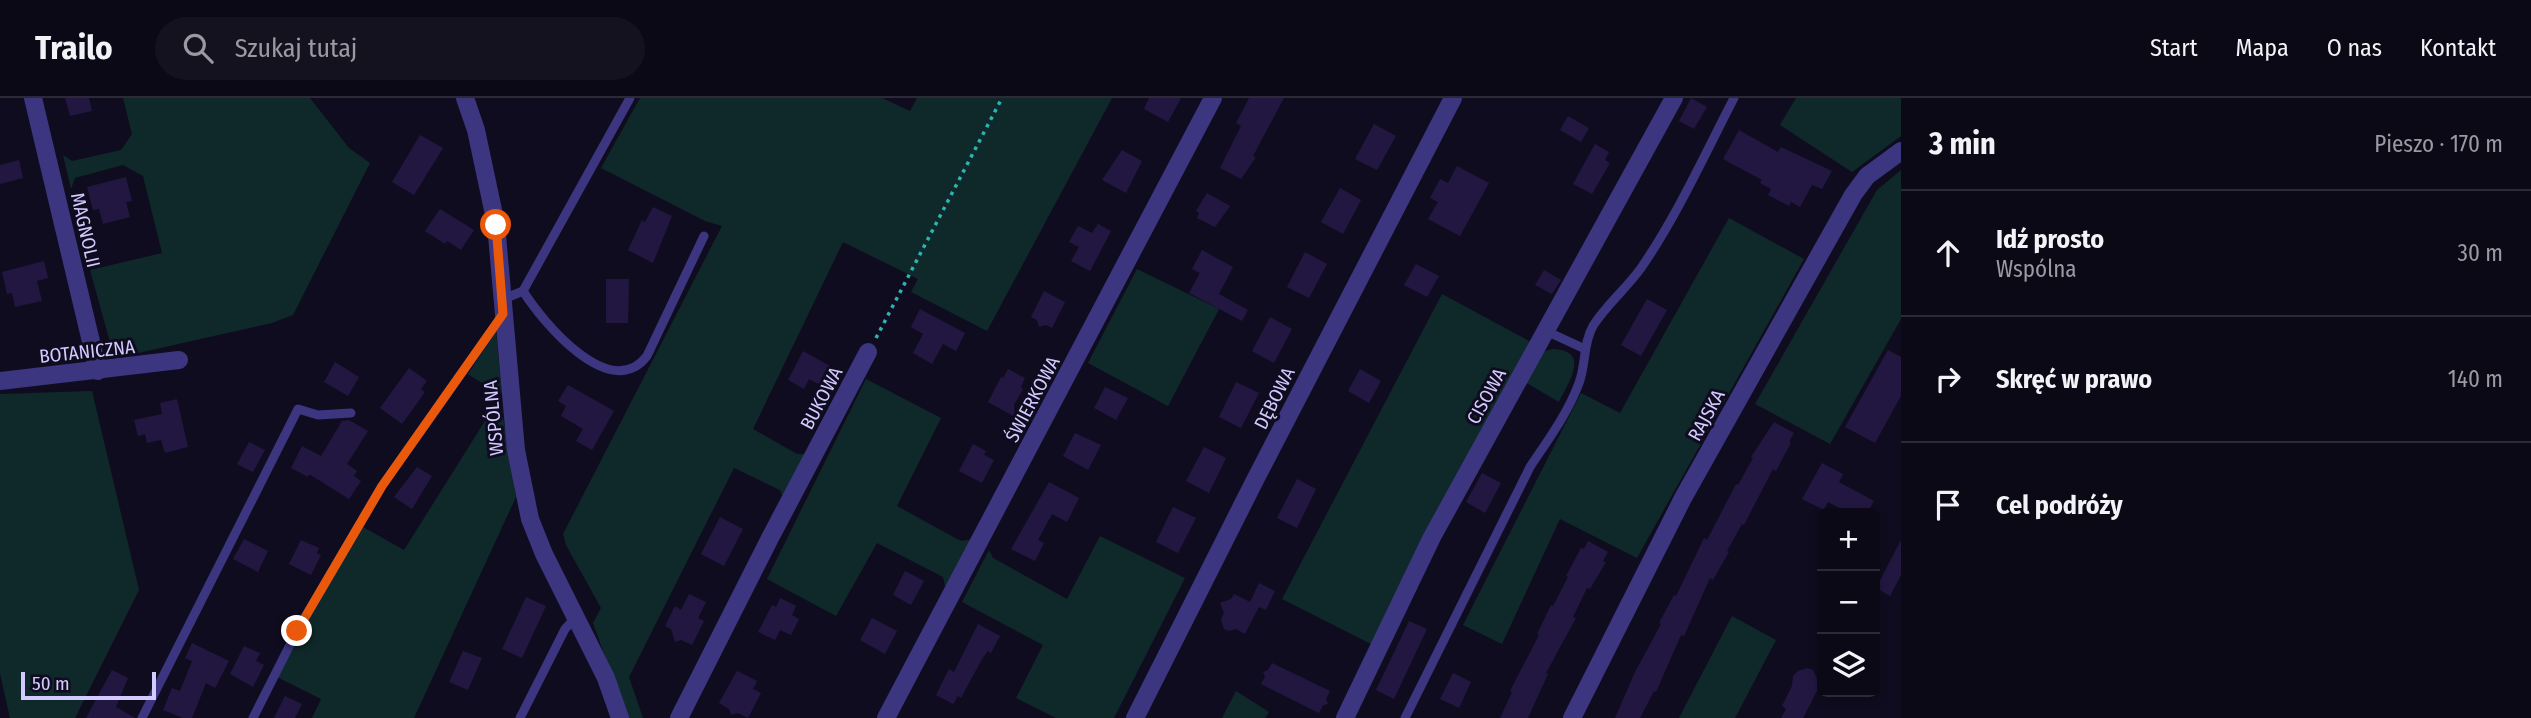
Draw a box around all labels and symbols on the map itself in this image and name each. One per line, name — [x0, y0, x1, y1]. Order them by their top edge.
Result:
street label: MAGNOLII — [66, 190, 105, 270]
route start — [480, 209, 511, 240]
street label: BOTANICZNA — [38, 335, 136, 368]
street label: ŚWIERKOWA — [1000, 352, 1065, 446]
street label: BUKOWA — [795, 363, 847, 433]
street label: DĘBOWA — [1249, 363, 1300, 433]
street label: CISOWA — [1462, 364, 1511, 428]
street label: WSPÓLNA — [479, 379, 508, 456]
street label: RAJSKA — [1683, 386, 1730, 445]
route end — [281, 615, 312, 646]
scale bar — [21, 669, 156, 701]

